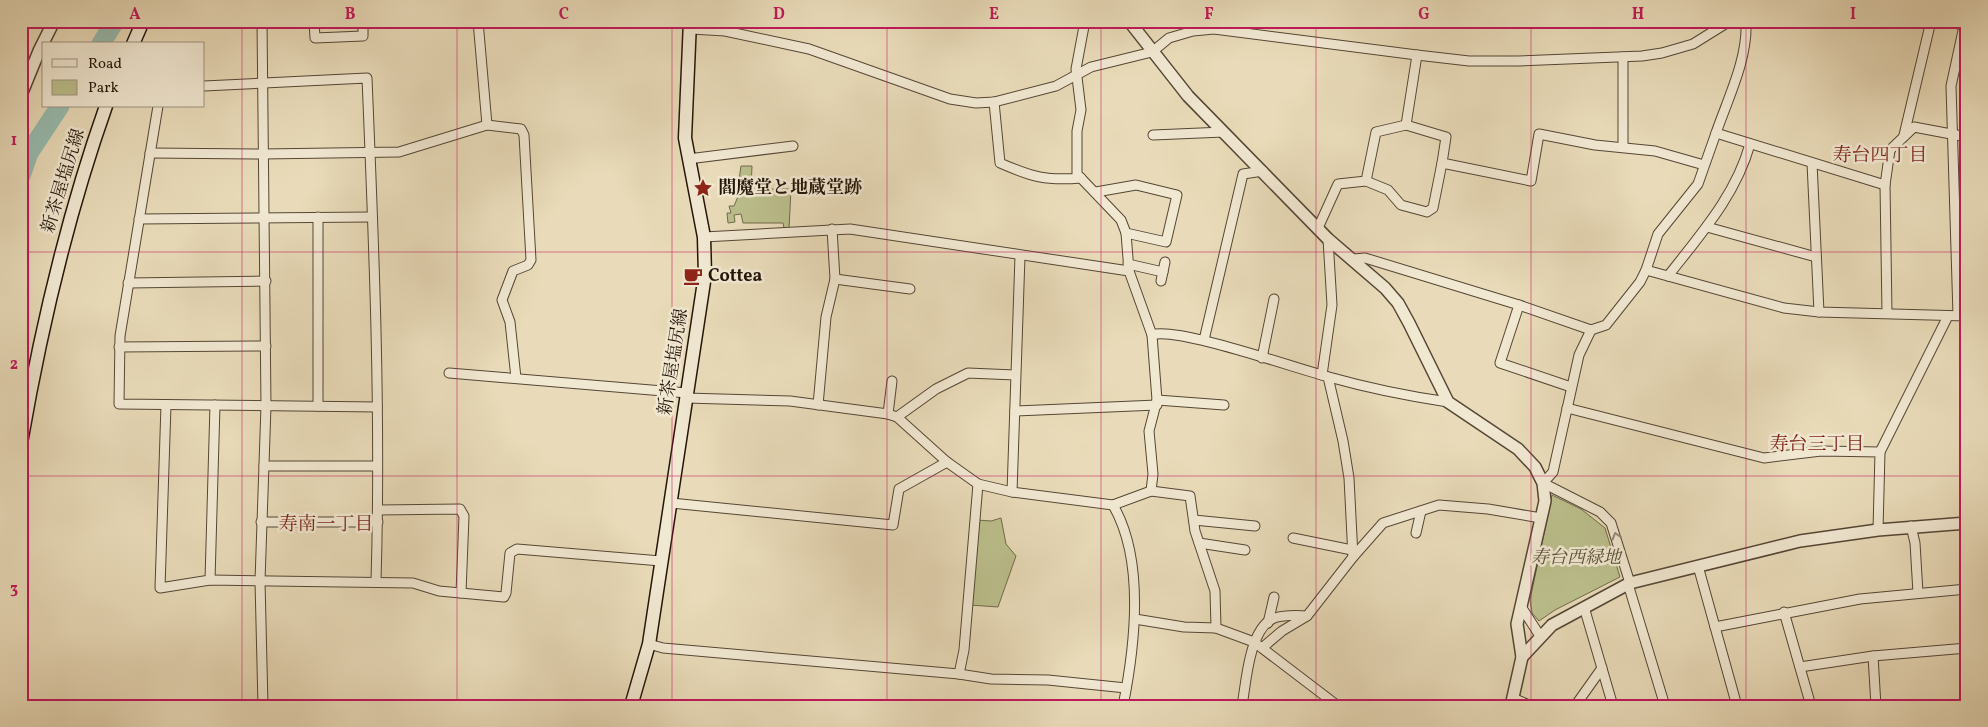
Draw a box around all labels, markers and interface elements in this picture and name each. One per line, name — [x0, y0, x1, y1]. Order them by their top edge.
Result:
text: A — [129, 4, 141, 26]
text: B — [345, 4, 356, 26]
text: C — [559, 4, 569, 26]
text: D — [773, 4, 785, 26]
text: E — [989, 4, 999, 26]
text: F — [1204, 4, 1214, 26]
text: G — [1418, 4, 1430, 26]
text: H — [1632, 4, 1644, 26]
text: I — [1850, 4, 1856, 26]
legend — [42, 42, 205, 108]
text: Road — [88, 54, 122, 75]
text: Park — [88, 78, 119, 99]
street label: 新茶屋塩尻線 — [36, 126, 92, 236]
text: 1 — [11, 130, 17, 152]
district label: 寿台四丁目 — [1832, 143, 1928, 169]
place label: 閻魔堂と地蔵堂跡 — [718, 176, 862, 201]
place icon: 閻魔堂と地蔵堂跡 — [692, 177, 714, 199]
place label: Cottea — [708, 264, 762, 289]
cafe icon: Cottea — [682, 265, 704, 287]
street label: 新茶屋塩尻線 — [653, 307, 695, 417]
text: 2 — [10, 354, 18, 376]
district label: 寿台三丁目 — [1769, 432, 1865, 458]
district label: 寿南一丁目 — [278, 512, 374, 538]
one-way arrow — [1611, 533, 1621, 541]
park label: 寿台西緑地 — [1531, 546, 1623, 571]
text: 3 — [10, 578, 18, 600]

